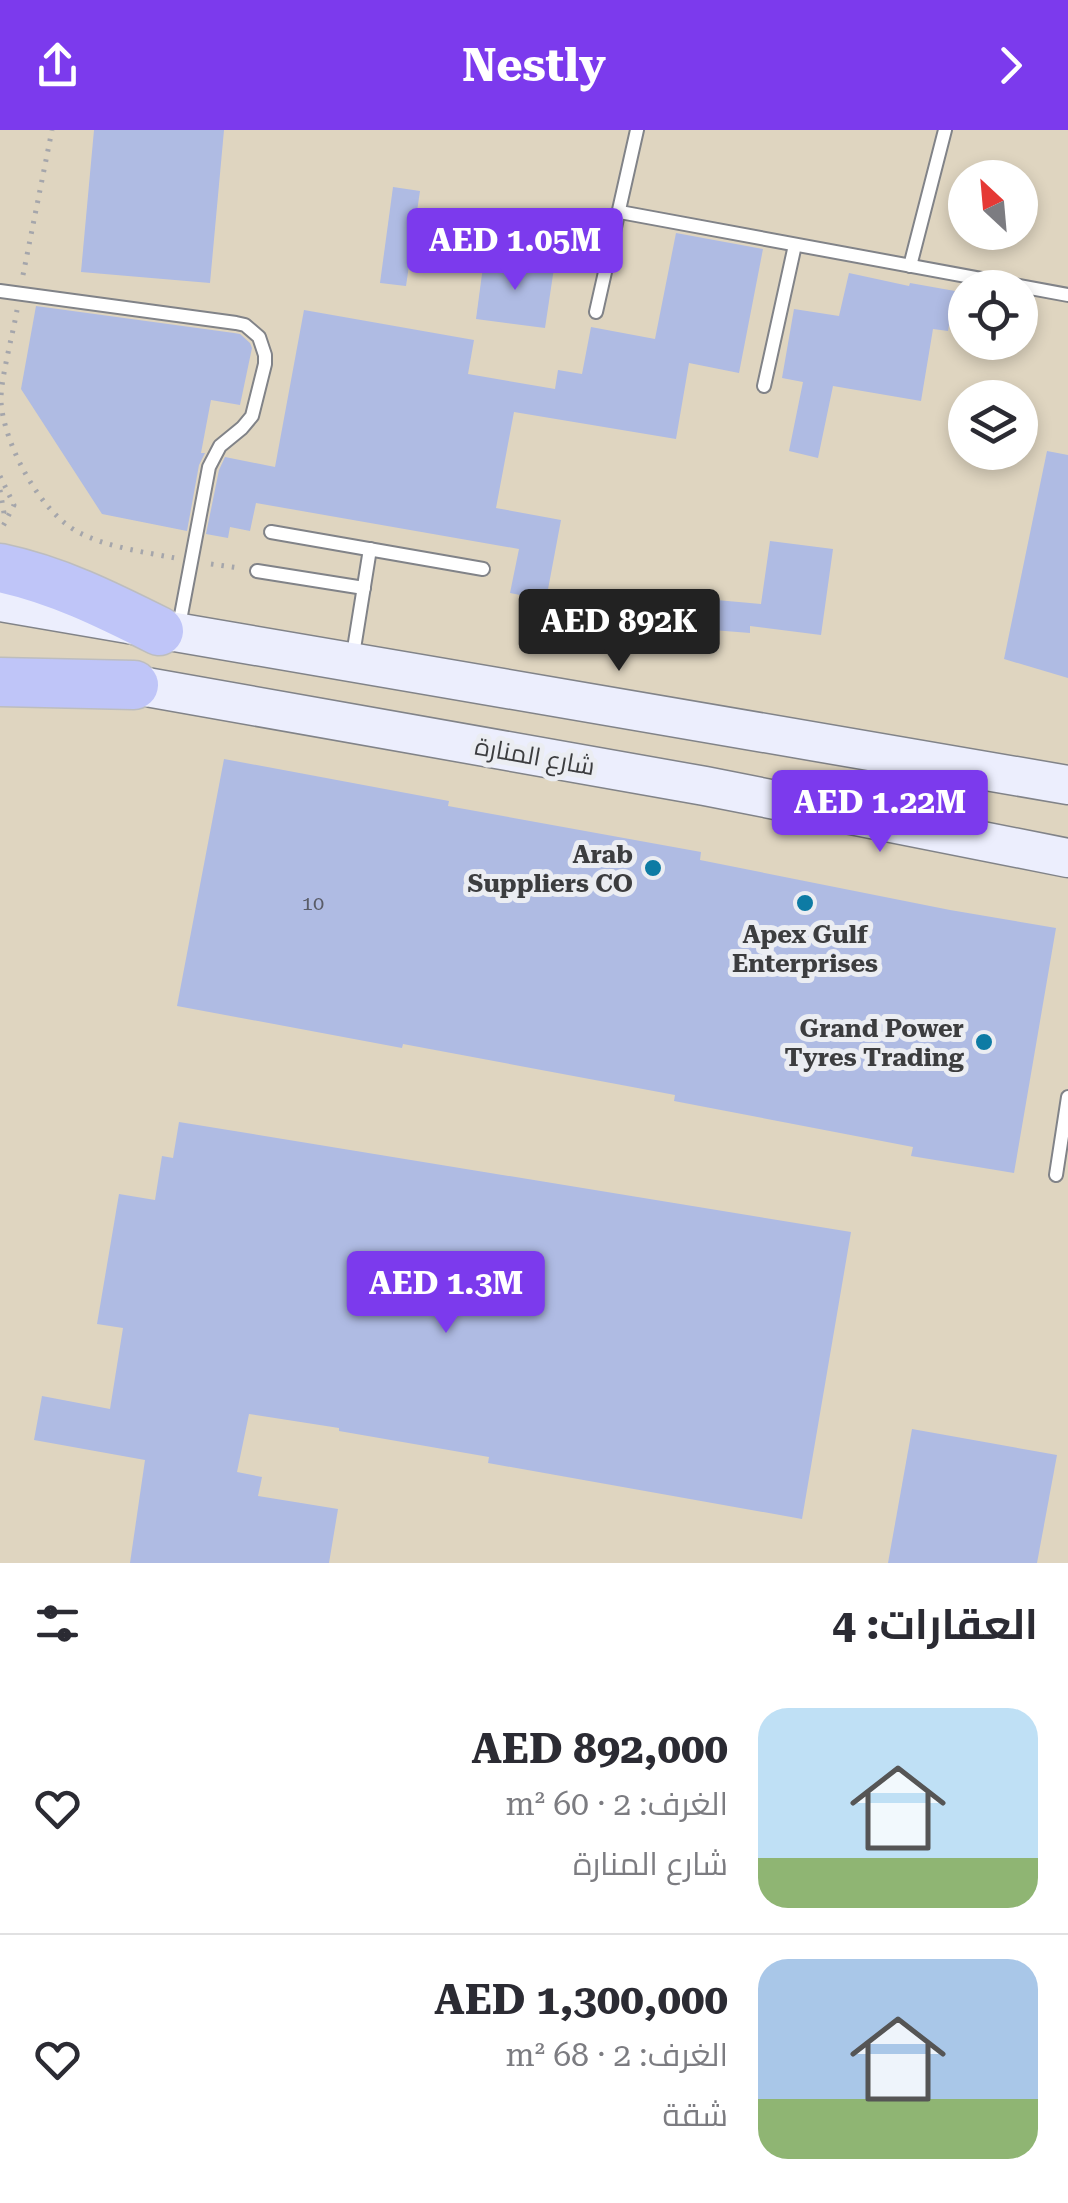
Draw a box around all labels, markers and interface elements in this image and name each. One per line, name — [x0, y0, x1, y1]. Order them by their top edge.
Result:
icon: share — [30, 38, 85, 93]
icon: forward — [983, 38, 1038, 93]
text: Nestly — [462, 39, 606, 92]
north arrow — [948, 160, 1038, 250]
map controls — [948, 160, 1038, 470]
pin: AED 1.05M — [401, 208, 629, 293]
text: AED 1.05M — [429, 221, 601, 259]
button: locate — [948, 270, 1038, 360]
button: layers — [948, 380, 1038, 470]
pin: AED 892K — [516, 589, 722, 674]
text: AED 892K — [541, 602, 697, 640]
street label: شارع المنارة — [472, 732, 597, 783]
pin: AED 1.22M — [766, 770, 994, 855]
text: AED 1.22M — [794, 783, 966, 821]
place label: Arab Suppliers CO — [467, 840, 633, 898]
marker: Arab Suppliers CO — [642, 857, 664, 879]
house number: 10 — [302, 891, 324, 915]
marker: Apex Gulf Enterprises — [794, 892, 816, 914]
place label: Apex Gulf Enterprises — [732, 920, 878, 978]
place label: Grand Power Tyres Trading — [784, 1014, 965, 1072]
marker: Grand Power Tyres Trading — [973, 1031, 995, 1053]
pin: AED 1.3M — [343, 1251, 549, 1336]
text: AED 1.3M — [369, 1264, 523, 1302]
icon: filters — [30, 1596, 85, 1651]
text: العقارات: 4 — [832, 1600, 1038, 1649]
text: AED 892,000 — [471, 1724, 728, 1773]
icon: home — [838, 1748, 958, 1868]
icon: heart — [30, 1781, 85, 1836]
text: الغرف: 2 · 60 m² — [506, 1785, 728, 1823]
text: شارع المنارة — [573, 1845, 728, 1883]
text: AED 1,300,000 — [434, 1975, 728, 2024]
icon: home — [838, 1999, 958, 2119]
icon: heart — [30, 2032, 85, 2087]
text: الغرف: 2 · 68 m² — [506, 2036, 728, 2074]
text: شقة — [663, 2096, 728, 2134]

